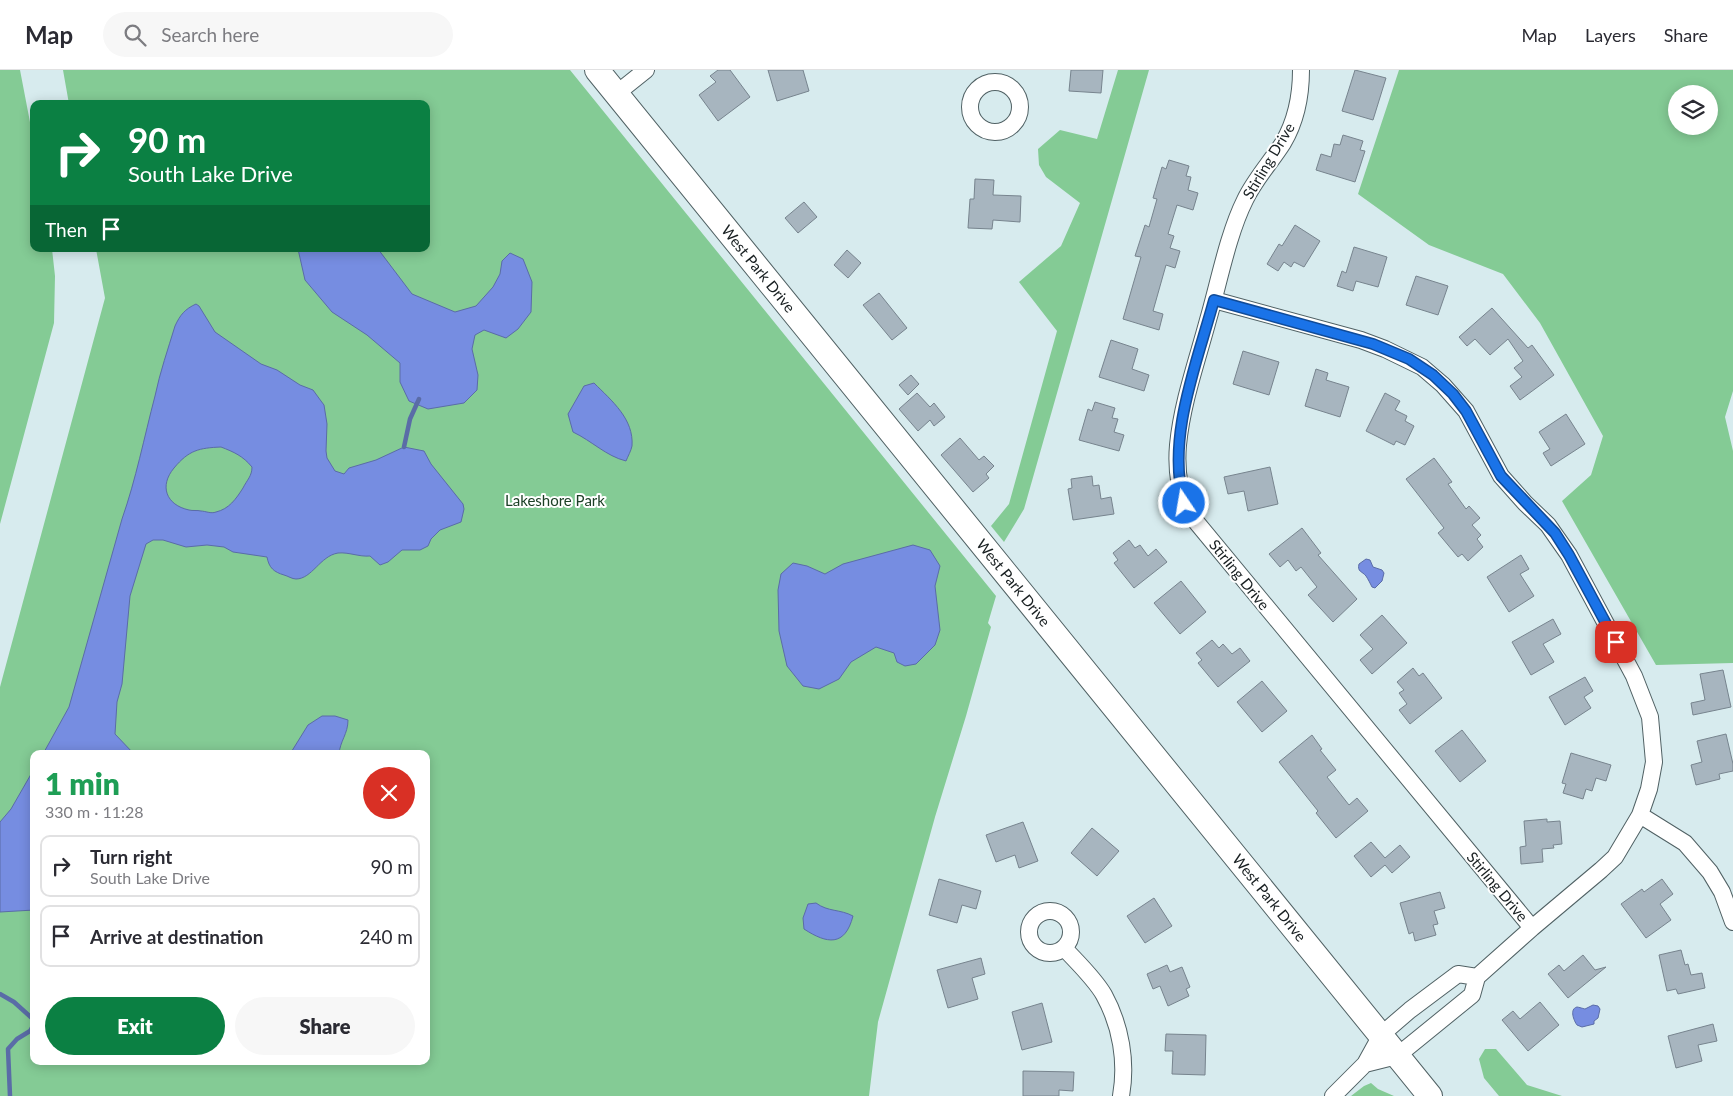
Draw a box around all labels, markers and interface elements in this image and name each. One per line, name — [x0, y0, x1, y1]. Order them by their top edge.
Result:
search box — [103, 12, 453, 57]
text: Map — [25, 20, 73, 49]
icon: search — [121, 21, 149, 49]
text: Search here — [161, 23, 259, 46]
text: Map — [1521, 24, 1557, 46]
text: Layers — [1585, 24, 1636, 46]
text: Share — [1664, 24, 1708, 46]
map controls — [1668, 85, 1718, 135]
button: layers — [1668, 85, 1718, 135]
text: 90 m — [128, 118, 206, 160]
street label: Stirling Drive — [1238, 119, 1298, 202]
icon: right — [45, 120, 110, 185]
text: South Lake Drive — [128, 160, 293, 187]
icon: arrive — [97, 215, 125, 243]
text: Then — [45, 218, 87, 241]
street label: West Park Drive — [718, 221, 800, 316]
position arrow — [1157, 476, 1209, 528]
park label: Lakeshore Park — [505, 491, 605, 509]
street label: West Park Drive — [973, 535, 1055, 630]
street label: Stirling Drive — [1206, 536, 1274, 613]
pin — [1595, 621, 1637, 663]
icon: arrive — [1602, 628, 1630, 656]
text: 1 min — [45, 765, 120, 801]
button: close — [363, 767, 415, 819]
text: 330 m · 11:28 — [45, 802, 144, 821]
text: Turn right — [90, 845, 172, 868]
street label: Stirling Drive — [1463, 848, 1532, 925]
street label: West Park Drive — [1229, 850, 1311, 945]
icon: right — [47, 852, 75, 880]
text: 90 m — [370, 855, 413, 878]
text: South Lake Drive — [90, 868, 210, 887]
icon: arrive — [47, 922, 75, 950]
text: Arrive at destination — [90, 925, 263, 948]
text: 240 m — [359, 925, 413, 948]
button: Exit — [45, 997, 225, 1055]
button: Share — [235, 997, 415, 1055]

